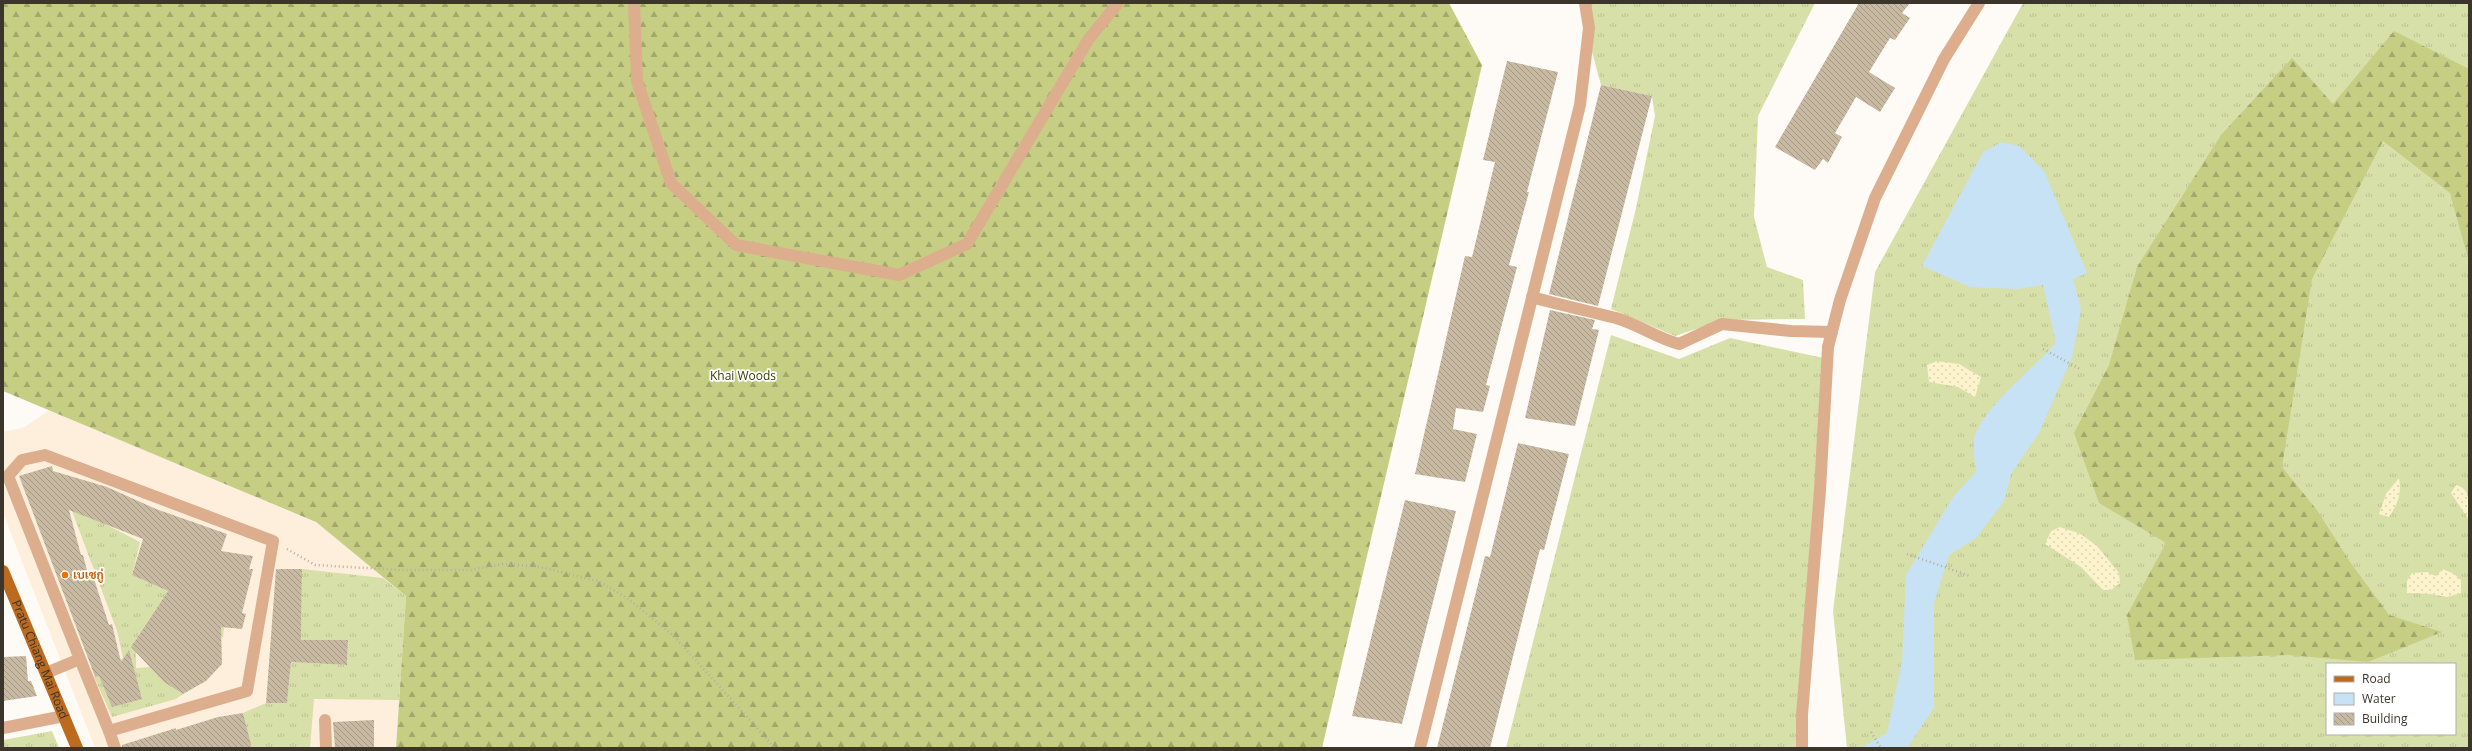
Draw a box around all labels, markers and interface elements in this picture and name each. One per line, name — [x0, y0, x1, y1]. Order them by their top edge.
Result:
park label: Khai Woods — [710, 367, 776, 384]
place label: เบเชกู่ — [73, 566, 104, 583]
marker: เบเชกู่ — [60, 570, 70, 580]
street label: Pratu Chiang Mai Road — [8, 597, 73, 721]
legend — [2326, 663, 2456, 735]
text: Road — [2362, 670, 2391, 687]
text: Water — [2362, 690, 2396, 707]
text: Building — [2362, 710, 2408, 727]

